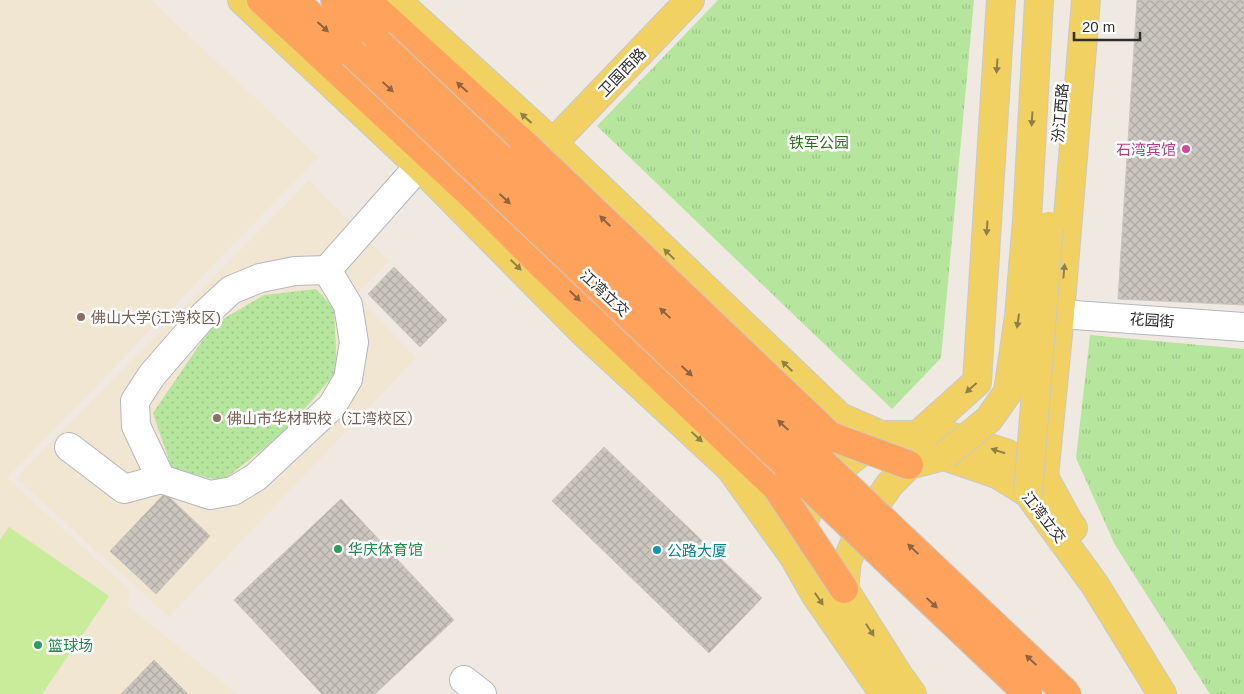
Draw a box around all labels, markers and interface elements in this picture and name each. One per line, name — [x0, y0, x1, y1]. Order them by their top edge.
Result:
scale bar — [1074, 10, 1140, 42]
text: 20 m — [1082, 18, 1115, 35]
one-way arrow — [316, 21, 328, 33]
street label: 卫国西路 — [595, 45, 649, 99]
one-way arrow — [993, 58, 1001, 74]
one-way arrow — [381, 81, 393, 93]
one-way arrow — [456, 81, 468, 93]
street label: 汾江西路 — [1049, 82, 1071, 144]
one-way arrow — [1028, 111, 1036, 127]
one-way arrow — [520, 112, 532, 124]
park label: 铁军公园 — [789, 134, 849, 151]
place label: 石湾宾馆 — [1116, 141, 1176, 158]
marker: 石湾宾馆 — [1180, 143, 1192, 155]
one-way arrow — [499, 193, 511, 205]
one-way arrow — [599, 216, 611, 228]
one-way arrow — [982, 221, 990, 237]
one-way arrow — [664, 248, 676, 260]
one-way arrow — [510, 259, 522, 271]
one-way arrow — [1060, 263, 1068, 279]
street label: 江湾立交 — [577, 266, 633, 320]
one-way arrow — [569, 290, 581, 302]
one-way arrow — [659, 307, 671, 319]
place label: 佛山大学(江湾校区) — [91, 309, 221, 326]
street label: 花园街 — [1129, 310, 1175, 330]
marker: 佛山大学(江湾校区) — [75, 311, 87, 323]
one-way arrow — [1014, 313, 1022, 329]
one-way arrow — [781, 360, 793, 372]
one-way arrow — [681, 365, 693, 377]
one-way arrow — [964, 382, 977, 393]
place label: 佛山市华材职校（江湾校区） — [227, 410, 422, 427]
marker: 佛山市华材职校（江湾校区） — [211, 412, 223, 424]
one-way arrow — [777, 419, 789, 431]
one-way arrow — [690, 431, 702, 443]
one-way arrow — [990, 447, 1005, 454]
street label: 江湾立交 — [1019, 488, 1069, 546]
place label: 华庆体育馆 — [348, 541, 423, 558]
place label: 公路大厦 — [667, 542, 727, 559]
marker: 华庆体育馆 — [332, 543, 344, 555]
one-way arrow — [908, 543, 920, 555]
marker: 公路大厦 — [651, 544, 663, 556]
one-way arrow — [814, 592, 823, 606]
one-way arrow — [926, 597, 938, 609]
one-way arrow — [865, 624, 875, 637]
place label: 篮球场 — [48, 637, 93, 654]
marker: 篮球场 — [32, 639, 44, 651]
one-way arrow — [1026, 655, 1038, 667]

